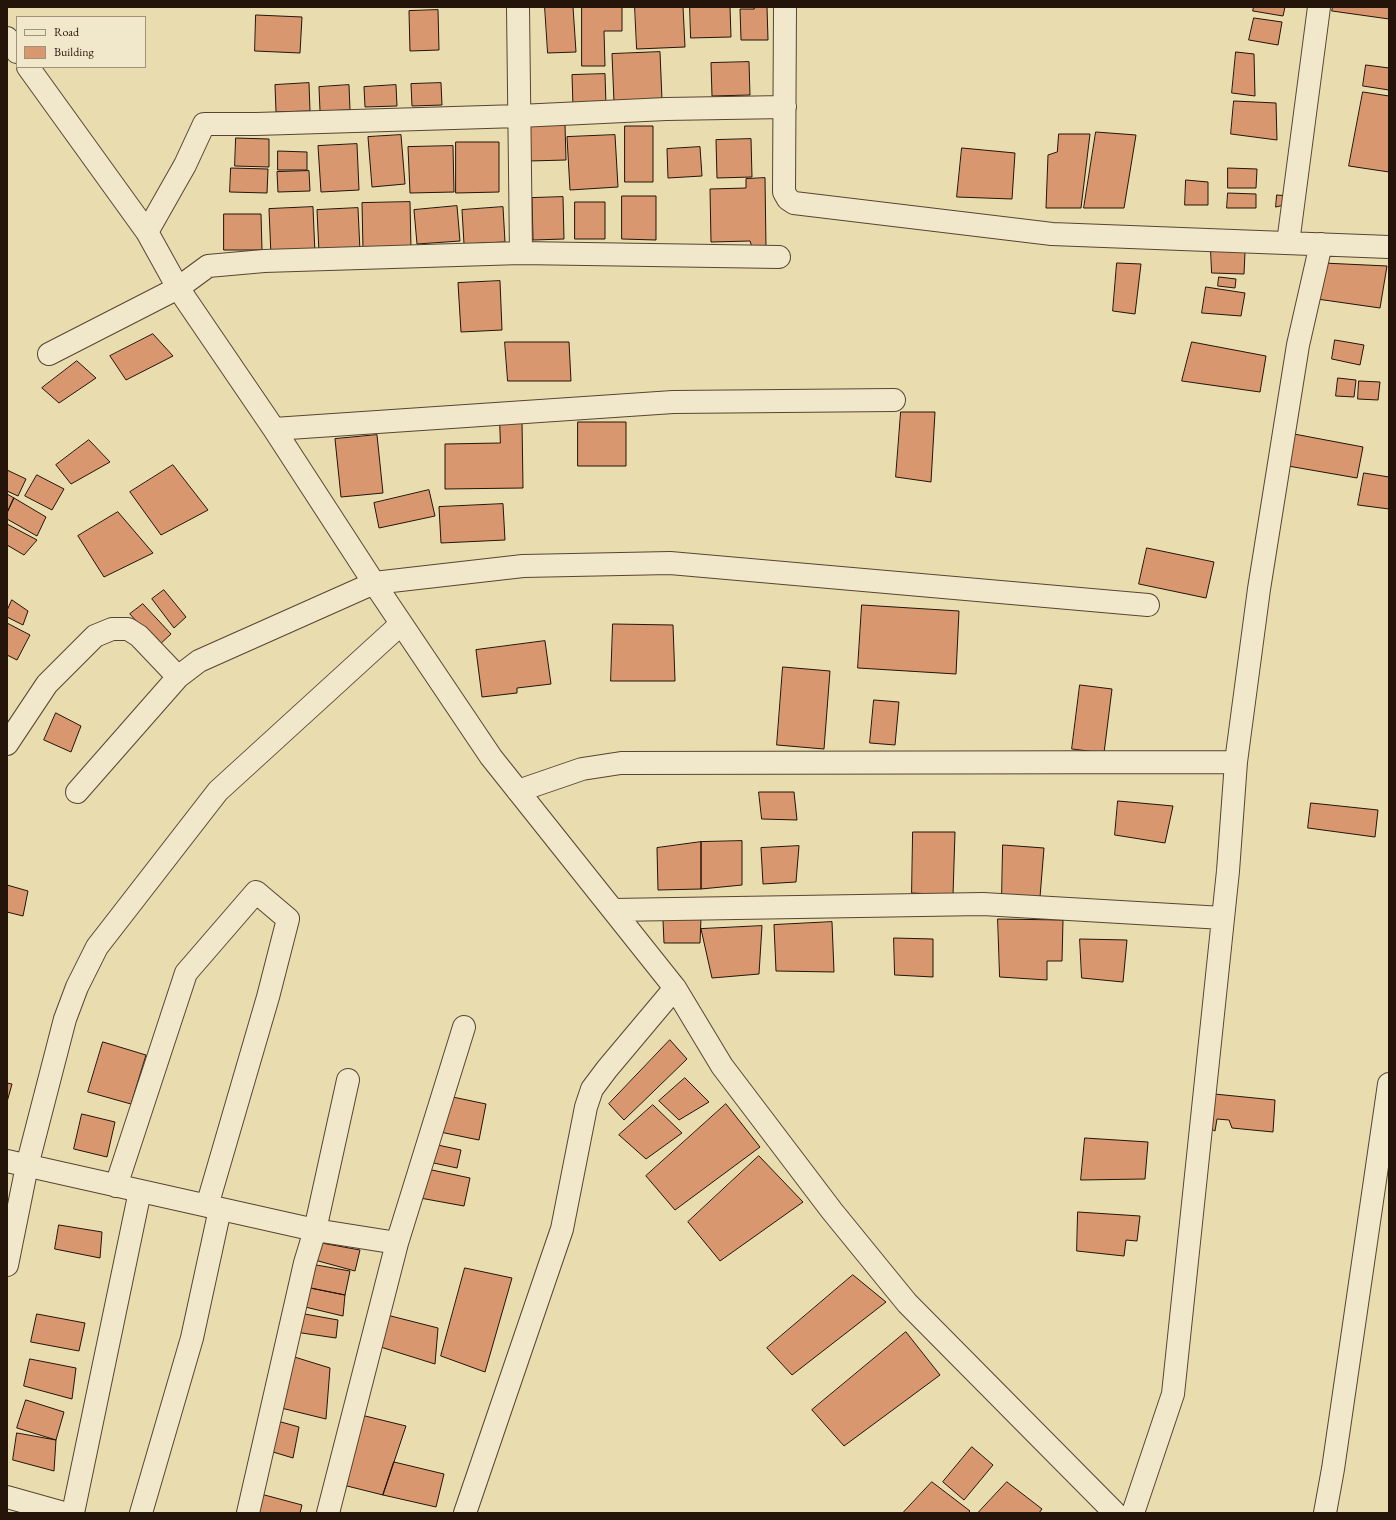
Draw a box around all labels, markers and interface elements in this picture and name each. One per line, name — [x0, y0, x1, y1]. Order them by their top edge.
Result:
legend — [16, 16, 146, 68]
text: Road — [54, 24, 79, 40]
text: Building — [54, 44, 94, 60]

